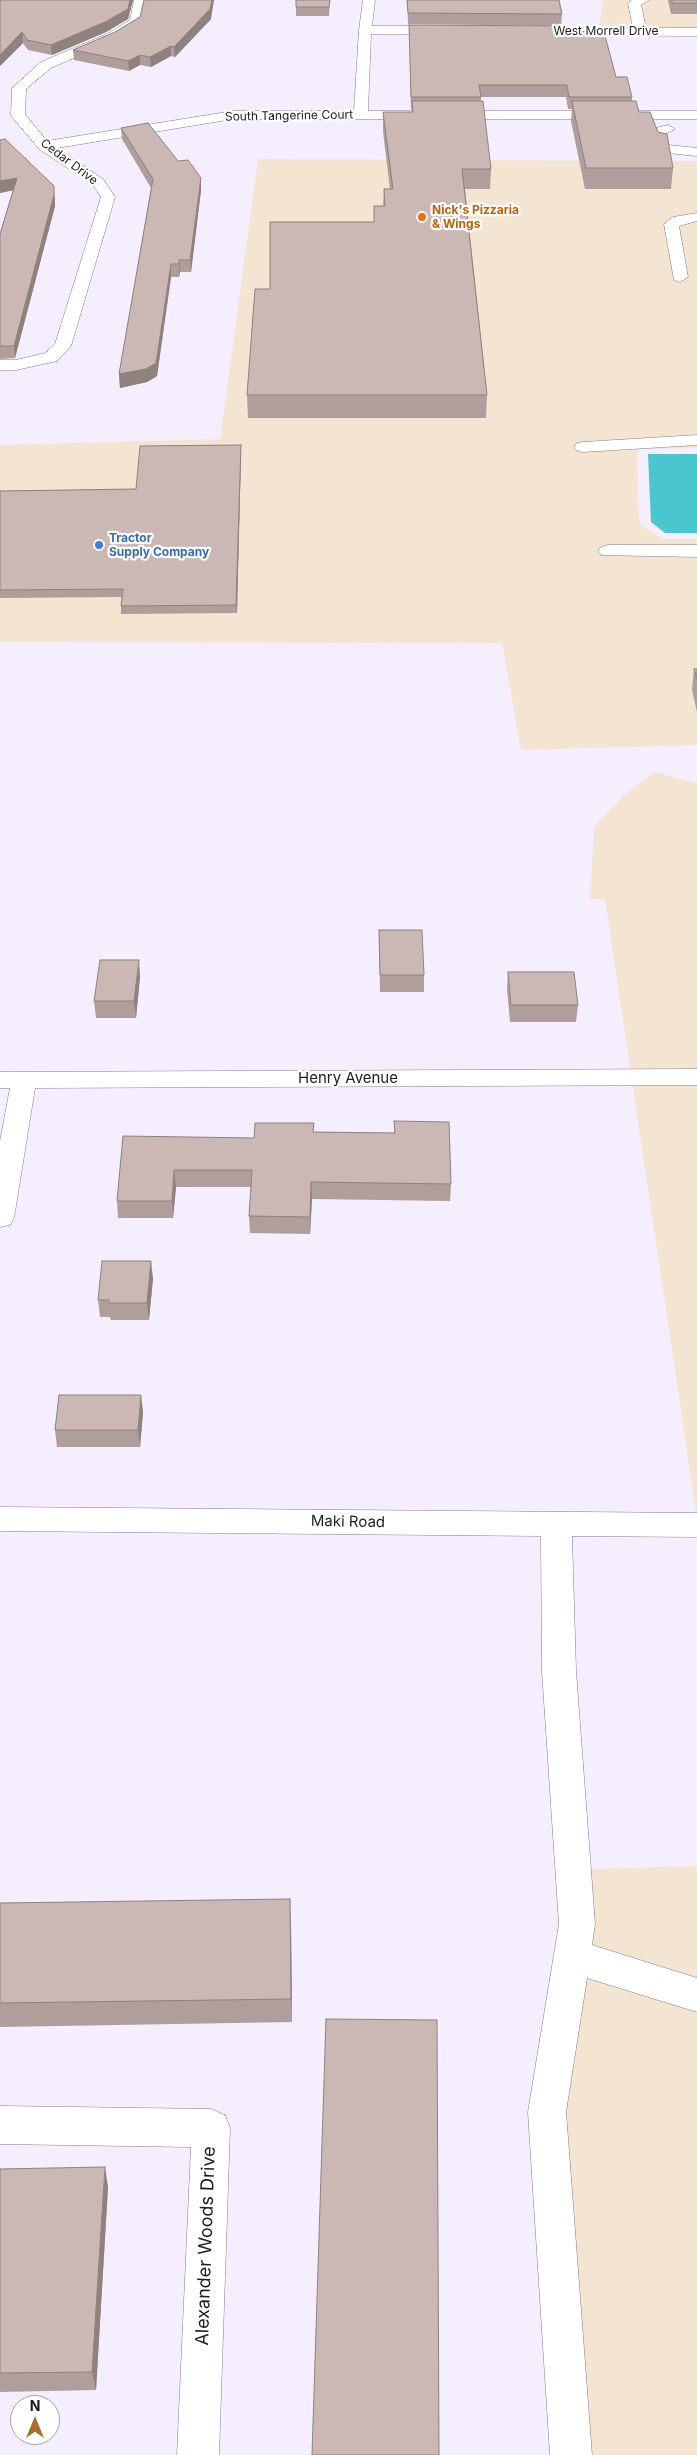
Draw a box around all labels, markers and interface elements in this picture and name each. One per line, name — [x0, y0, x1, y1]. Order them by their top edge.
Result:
street label: West Morrell Drive — [554, 24, 658, 38]
street label: South Tangerine Court — [225, 108, 353, 124]
street label: Cedar Drive — [38, 136, 100, 188]
place label: Nick's Pizzaria & Wings — [432, 203, 519, 231]
marker: Nick's Pizzaria & Wings — [416, 211, 428, 223]
place label: Tractor Supply Company — [109, 531, 209, 559]
marker: Tractor Supply Company — [93, 539, 105, 551]
street label: Henry Avenue — [298, 1069, 398, 1087]
street label: Maki Road — [311, 1512, 385, 1532]
street label: Alexander Woods Drive — [192, 2146, 220, 2346]
north arrow — [10, 2395, 60, 2445]
text: N — [30, 2397, 40, 2414]

